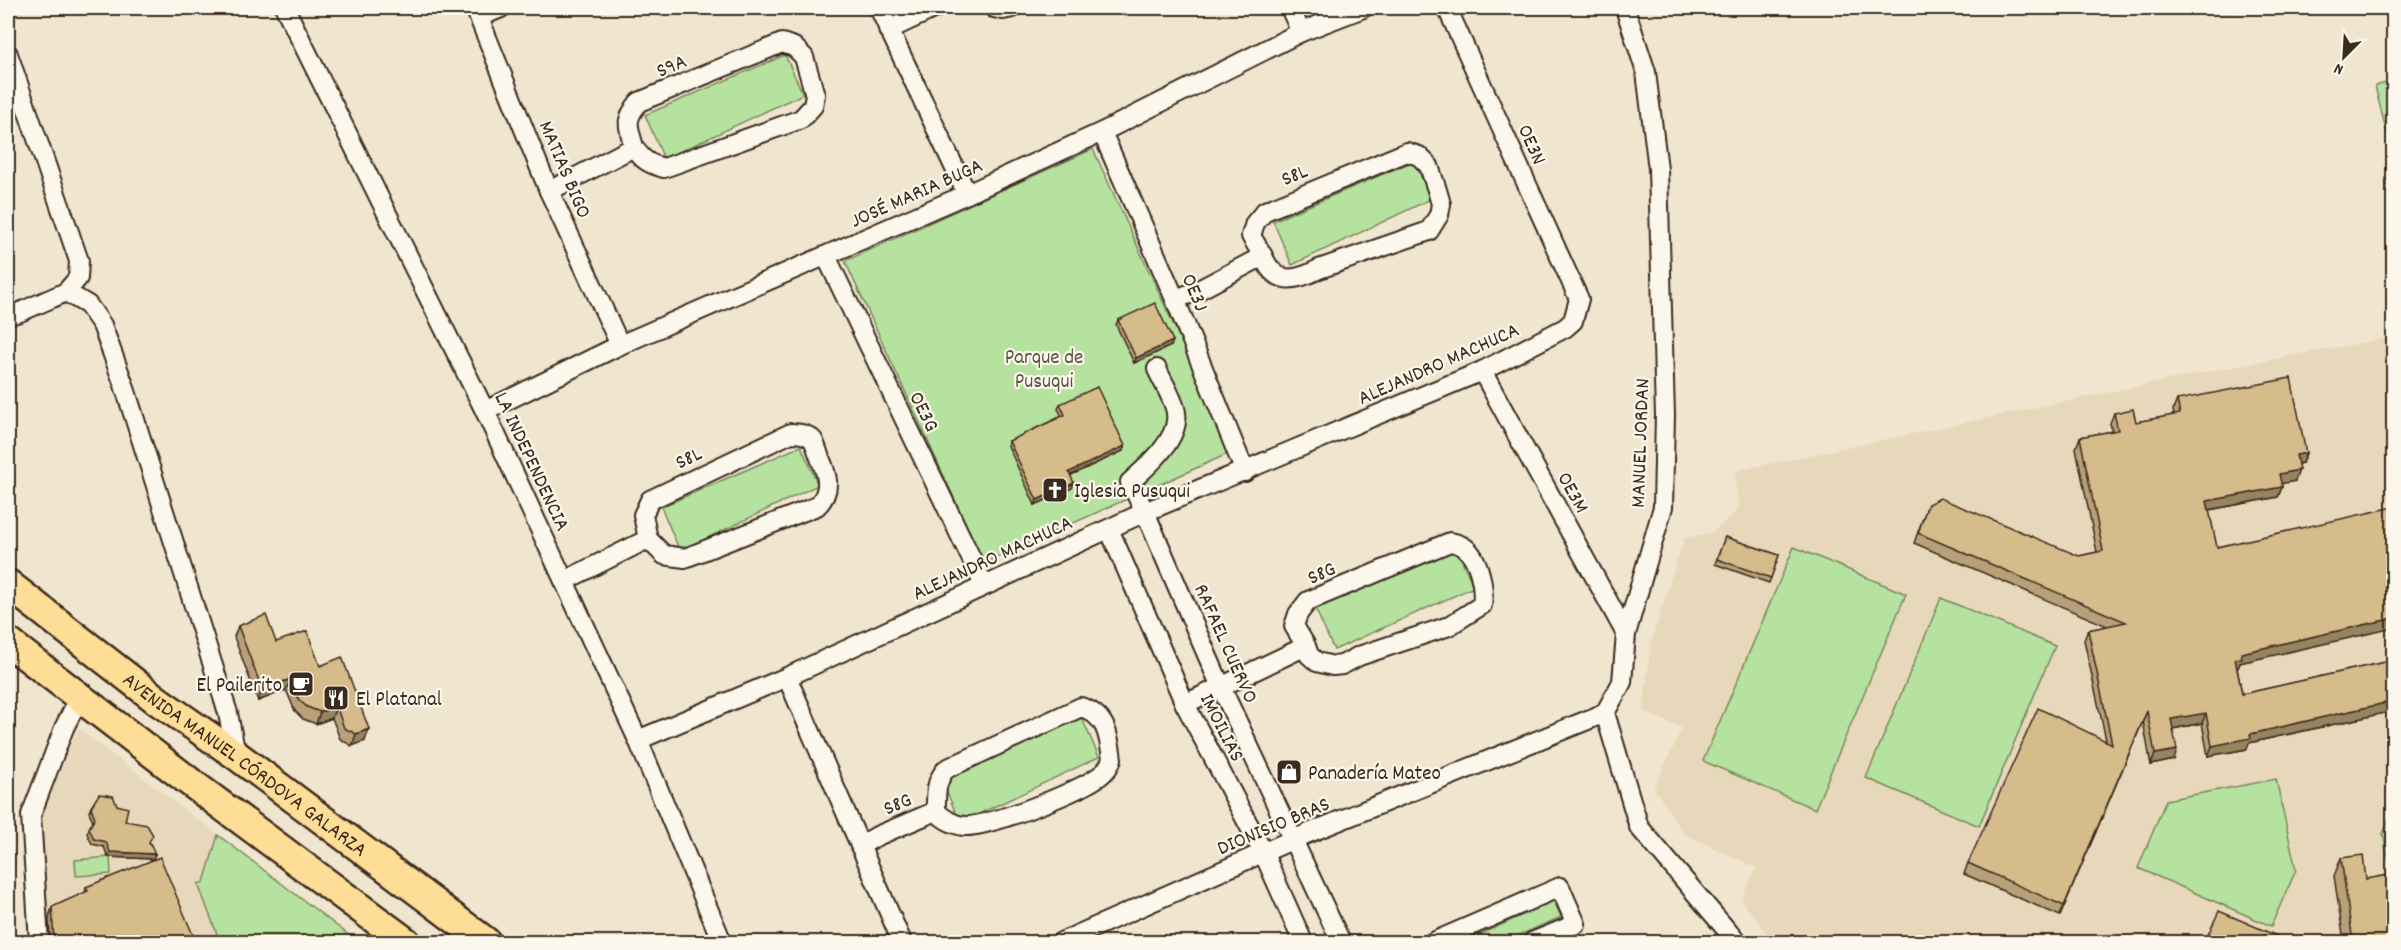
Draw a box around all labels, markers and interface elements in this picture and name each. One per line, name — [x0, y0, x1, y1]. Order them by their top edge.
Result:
north arrow — [2314, 27, 2374, 87]
street label: S9A — [652, 48, 692, 88]
text: N — [2331, 56, 2347, 81]
street label: MATIAS BIGO — [529, 117, 597, 224]
street label: OE3N — [1508, 120, 1552, 170]
street label: JOSÉ MARIA BUGA — [846, 152, 988, 237]
street label: S8L — [1277, 158, 1313, 196]
street label: OE3J — [1172, 270, 1215, 317]
street label: ALEJANDRO MACHUCA — [1354, 317, 1525, 415]
park label: Parque de Pusuqui — [1005, 344, 1083, 398]
street label: MANUEL JORDAN — [1625, 378, 1659, 508]
street label: OE3G — [900, 387, 945, 438]
street label: LA INDEPENDENCIA — [485, 388, 576, 537]
street label: S8L — [671, 440, 708, 479]
street label: OE3M — [1548, 467, 1595, 520]
church icon: Iglesia Pusuqui — [1040, 475, 1070, 505]
place label: Iglesia Pusuqui — [1074, 478, 1190, 508]
street label: ALEJANDRO MACHUCA — [908, 509, 1078, 610]
street label: S8G — [1303, 555, 1341, 594]
street label: RAFAEL CUERVO — [1185, 580, 1264, 709]
street label: AVENIDA MANUEL CÓRDOVA GALARZA — [115, 667, 372, 866]
cafe icon: El Pailerito — [286, 669, 316, 699]
place label: El Pailerito — [196, 672, 282, 702]
restaurant icon: El Platanal — [321, 683, 351, 713]
place label: El Platanal — [356, 686, 442, 716]
street label: IMOILIAS — [1190, 689, 1250, 768]
shop icon: Panadería Mateo — [1274, 757, 1304, 787]
place label: Panadería Mateo — [1308, 760, 1441, 790]
street label: S8G — [879, 786, 917, 825]
street label: DIONISIO BRAS — [1213, 791, 1335, 865]

